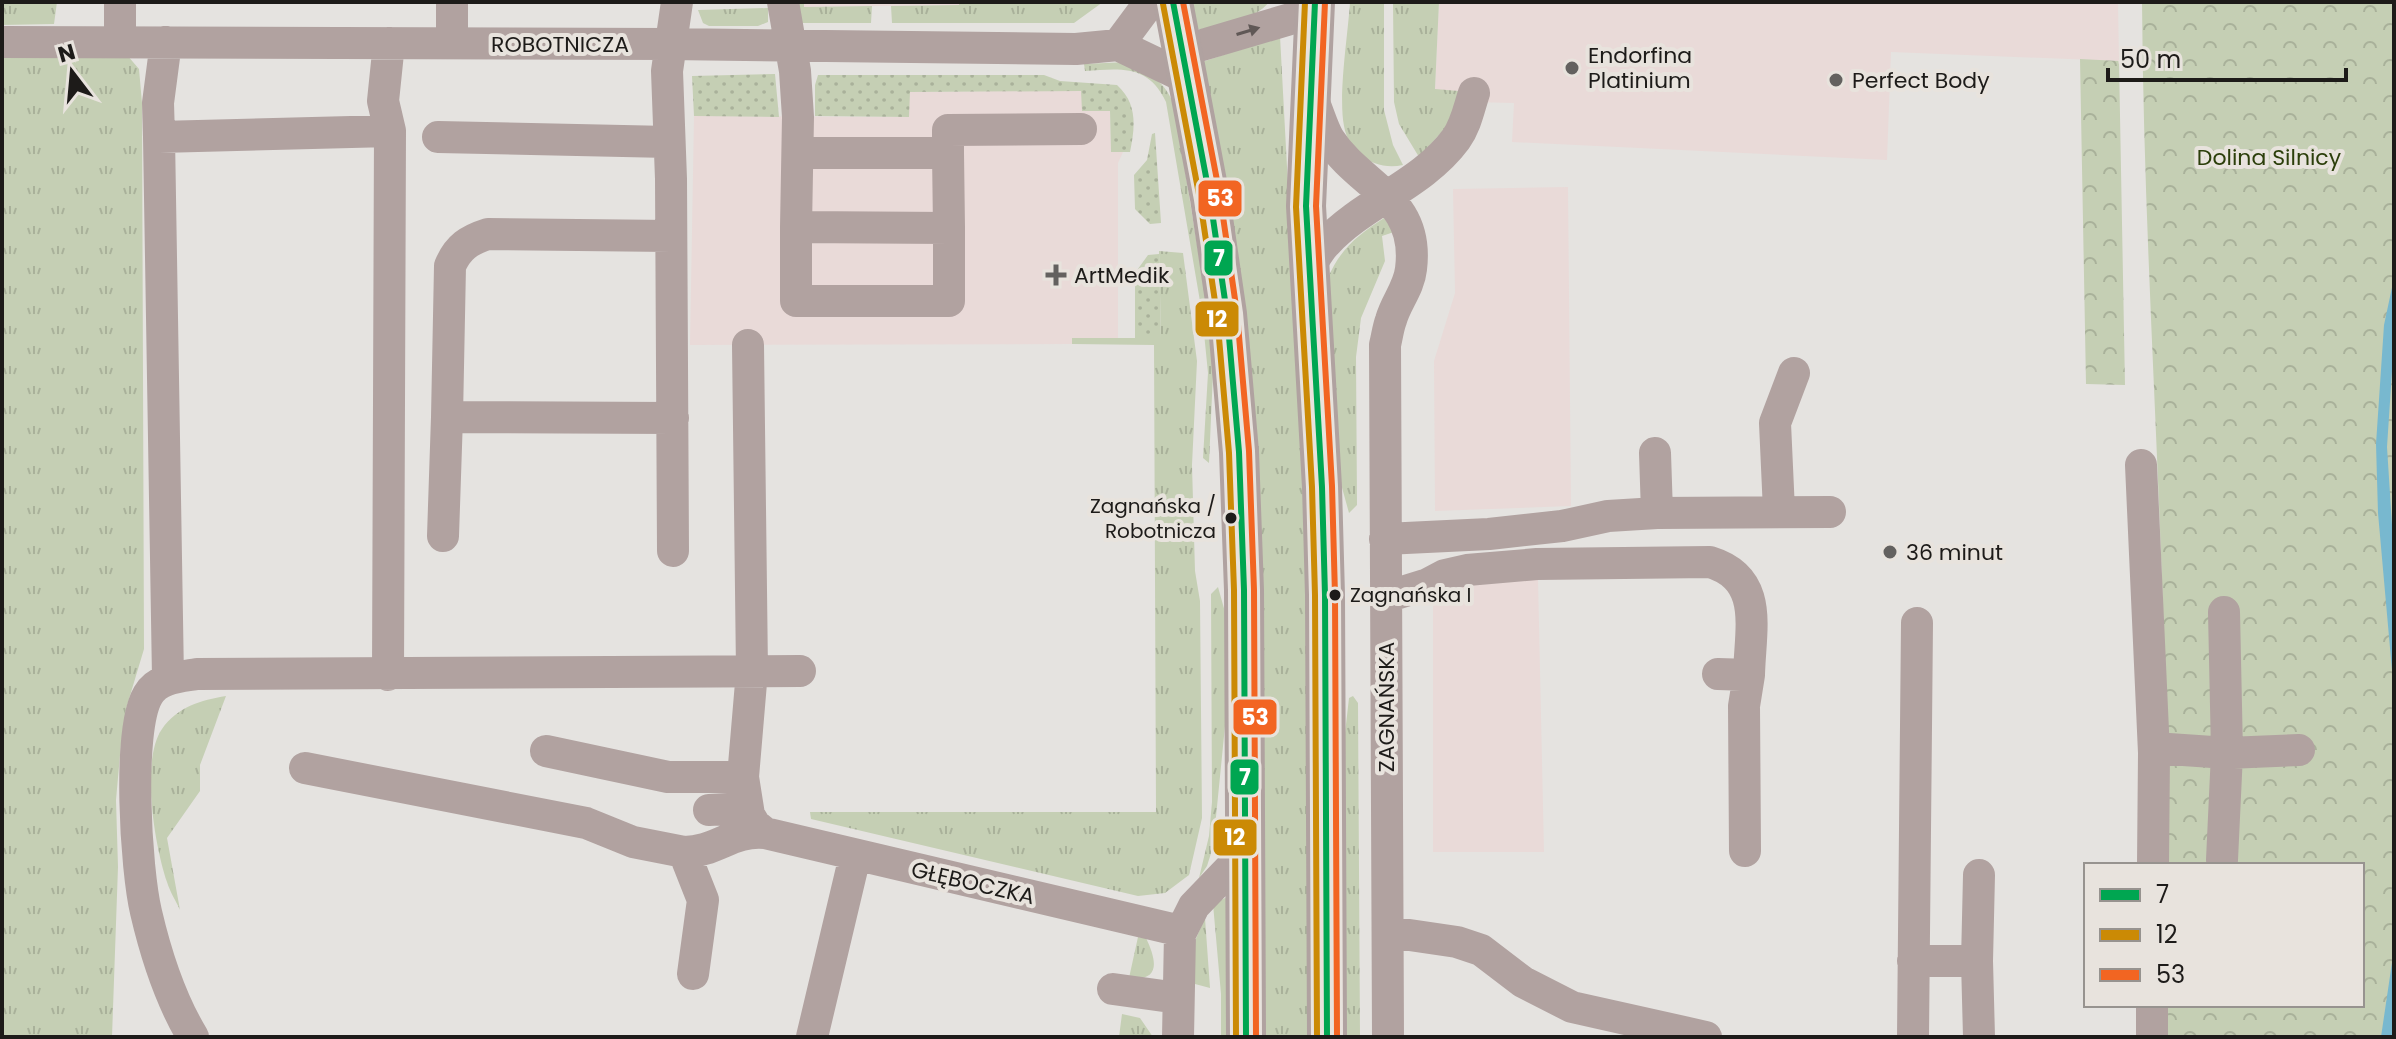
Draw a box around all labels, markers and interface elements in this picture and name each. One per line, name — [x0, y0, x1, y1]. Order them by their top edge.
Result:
one-way arrow — [1237, 24, 1261, 37]
street label: ROBOTNICZA — [491, 29, 629, 60]
north arrow — [32, 32, 112, 112]
scale bar — [2108, 32, 2346, 82]
text: N — [54, 36, 79, 70]
place label: Endorfina Platinium — [1588, 40, 1692, 96]
text: 50 m — [2120, 43, 2181, 76]
marker: Endorfina Platinium — [1563, 59, 1581, 77]
place label: Perfect Body — [1852, 65, 1990, 96]
marker: Perfect Body — [1827, 71, 1845, 89]
park label: Dolina Silnicy — [2197, 142, 2342, 173]
line badge: 53 — [1197, 179, 1243, 218]
text: 53 — [1206, 183, 1234, 214]
line badge: 7 — [1203, 239, 1234, 277]
text: 7 — [1213, 243, 1225, 274]
place label: ArtMedik — [1074, 260, 1170, 291]
marker: ArtMedik — [1045, 264, 1067, 286]
line badge: 12 — [1194, 300, 1240, 338]
text: 12 — [1207, 304, 1227, 335]
place label: Zagnańska / Robotnicza — [1090, 492, 1216, 545]
marker: Zagnańska / Robotnicza — [1223, 510, 1239, 526]
place label: 36 minut — [1906, 537, 2003, 568]
marker: 36 minut — [1881, 543, 1899, 561]
place label: Zagnańska I — [1350, 581, 1472, 609]
marker: Zagnańska I — [1327, 587, 1343, 603]
street label: ZAGNAŃSKA — [1371, 642, 1402, 772]
line badge: 53 — [1232, 698, 1278, 736]
text: 53 — [1241, 702, 1269, 733]
line badge: 7 — [1229, 758, 1260, 796]
text: 7 — [1239, 762, 1251, 793]
line badge: 12 — [1212, 818, 1258, 857]
text: 12 — [1225, 822, 1245, 853]
street label: GŁĘBOCZKA — [908, 854, 1038, 912]
legend — [2084, 863, 2364, 1007]
text: 7 — [2156, 878, 2169, 911]
text: 12 — [2156, 918, 2177, 951]
text: 53 — [2156, 958, 2185, 991]

